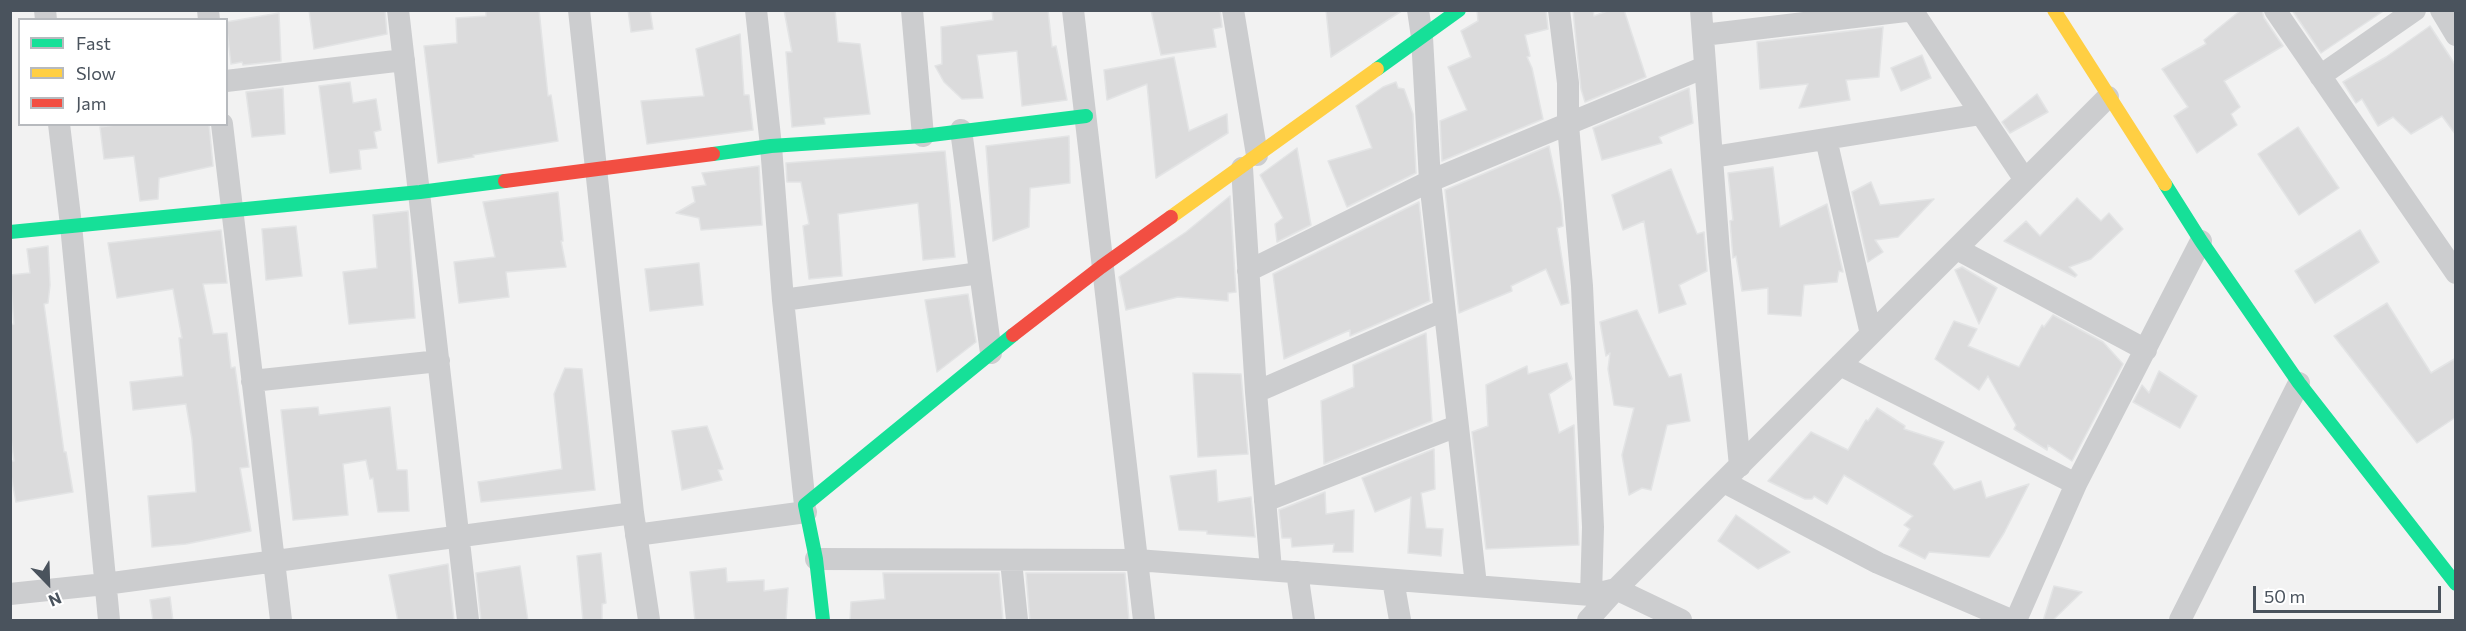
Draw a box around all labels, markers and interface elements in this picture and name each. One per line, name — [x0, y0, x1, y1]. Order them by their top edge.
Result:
legend — [18, 18, 228, 126]
text: Fast — [76, 32, 111, 54]
text: Slow — [76, 62, 116, 84]
text: Jam — [76, 92, 106, 114]
north arrow — [18, 553, 78, 613]
scale bar — [2256, 574, 2444, 612]
text: 50 m — [2264, 585, 2305, 607]
text: N — [46, 589, 64, 611]

